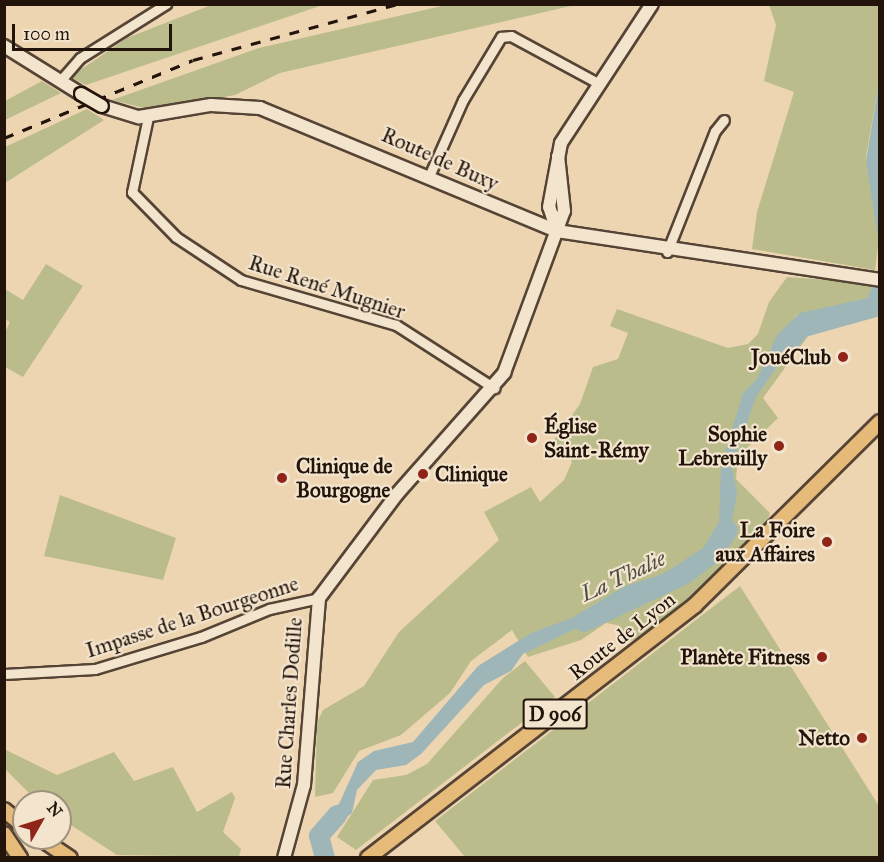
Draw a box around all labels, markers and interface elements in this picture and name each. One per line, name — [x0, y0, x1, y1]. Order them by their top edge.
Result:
scale bar — [15, 12, 176, 50]
text: 100 m — [23, 23, 70, 45]
street label: Route de Buxy — [378, 122, 502, 196]
street label: Rue René Mugnier — [246, 250, 408, 324]
place label: JouéClub — [751, 344, 831, 370]
marker: JouéClub — [836, 350, 850, 364]
place label: Église Saint-Rémy — [544, 413, 649, 463]
place label: Sophie Lebreuilly — [678, 421, 767, 471]
marker: Église Saint-Rémy — [525, 431, 539, 445]
marker: Sophie Lebreuilly — [772, 439, 786, 453]
place label: Clinique de Bourgogne — [296, 453, 393, 503]
place label: Clinique — [435, 461, 508, 487]
marker: Clinique — [416, 467, 430, 481]
marker: Clinique de Bourgogne — [273, 469, 291, 487]
place label: La Foire aux Affaires — [716, 517, 815, 567]
marker: La Foire aux Affaires — [820, 535, 834, 549]
water label: La Thalie — [576, 545, 670, 607]
street label: Impasse de la Bourgeonne — [83, 571, 301, 663]
street label: Route de Lyon — [564, 587, 680, 685]
street label: Rue Charles Dodille — [270, 616, 308, 790]
place label: Planète Fitness — [680, 644, 810, 670]
marker: Planète Fitness — [815, 650, 829, 664]
road number: D 906 — [522, 697, 588, 731]
place label: Netto — [798, 725, 850, 751]
marker: Netto — [855, 731, 869, 745]
north arrow — [12, 790, 72, 850]
text: N — [43, 798, 66, 821]

